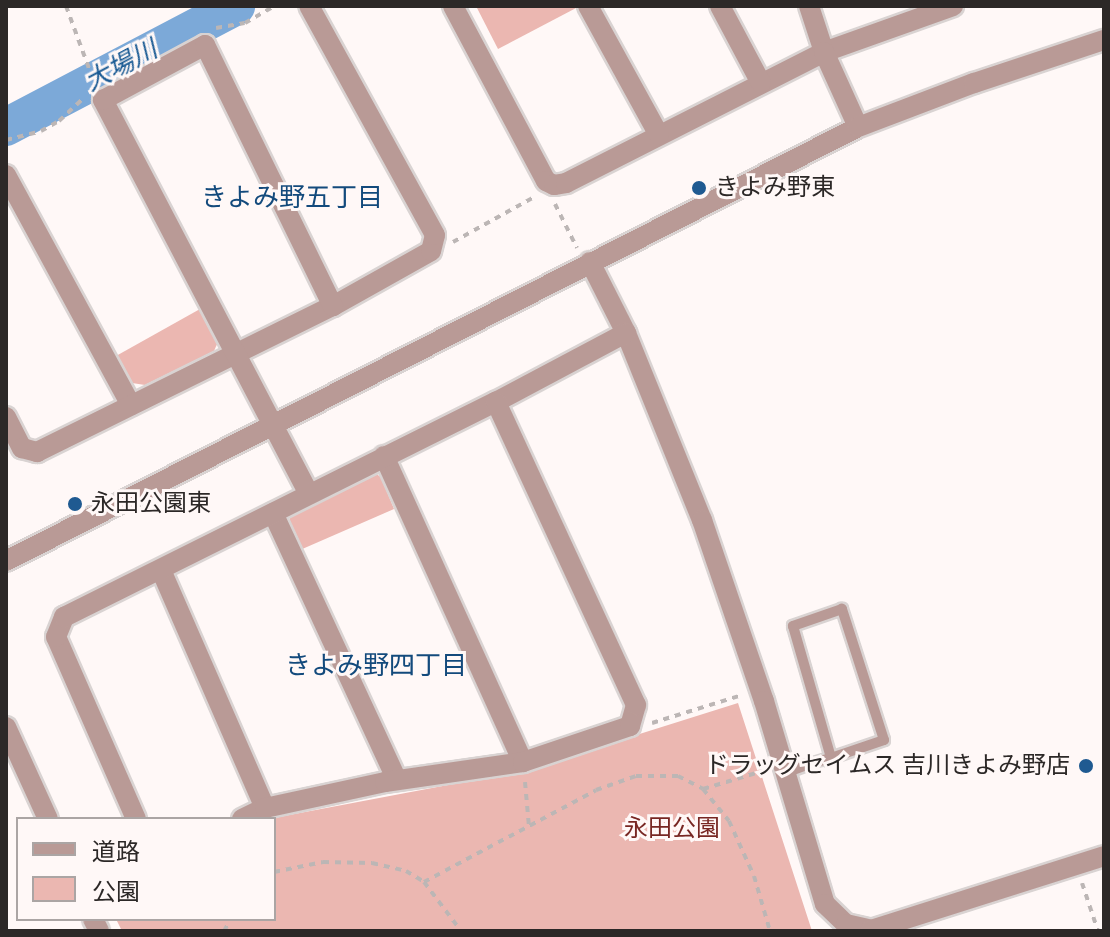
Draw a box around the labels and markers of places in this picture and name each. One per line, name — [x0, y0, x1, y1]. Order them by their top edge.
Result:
place label: きよみ野東 — [715, 174, 835, 202]
marker: きよみ野東 — [690, 179, 708, 197]
place label: 永田公園東 — [91, 490, 211, 518]
marker: 永田公園東 — [66, 495, 84, 513]
place label: ドラッグセイムス 吉川きよみ野店 — [704, 752, 1070, 780]
marker: ドラッグセイムス 吉川きよみ野店 — [1077, 757, 1095, 775]

